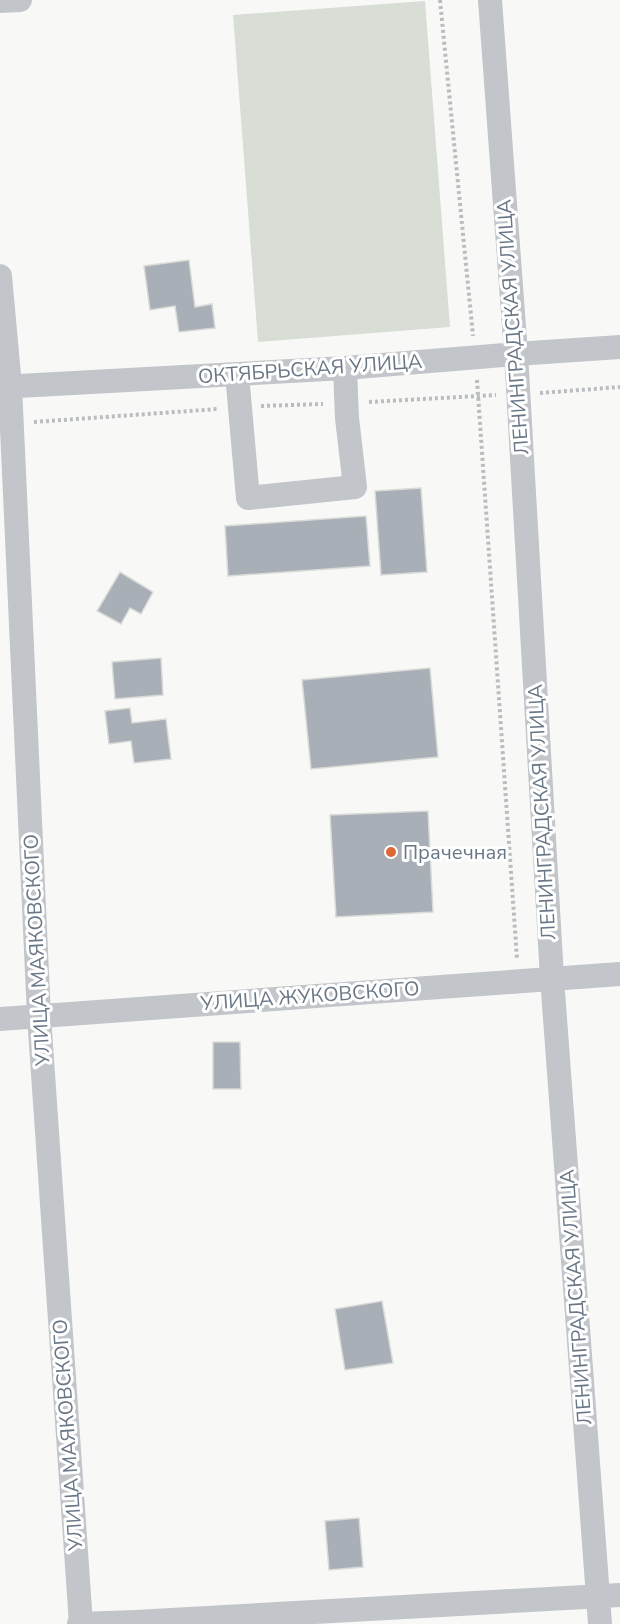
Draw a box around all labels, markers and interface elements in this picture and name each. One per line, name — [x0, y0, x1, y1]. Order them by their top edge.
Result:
street label: ЛЕНИНГРАДСКАЯ УЛИЦА — [491, 198, 535, 456]
street label: ОКТЯБРЬСКАЯ УЛИЦА — [197, 348, 423, 390]
street label: ЛЕНИНГРАДСКАЯ УЛИЦА — [522, 683, 562, 940]
street label: УЛИЦА МАЯКОВСКОГО — [17, 833, 57, 1068]
place label: Прачечная — [403, 839, 507, 866]
marker: Прачечная — [384, 845, 398, 859]
street label: УЛИЦА ЖУКОВСКОГО — [199, 975, 420, 1017]
street label: ЛЕНИНГРАДСКАЯ УЛИЦА — [554, 1168, 598, 1426]
street label: УЛИЦА МАЯКОВСКОГО — [46, 1318, 90, 1553]

